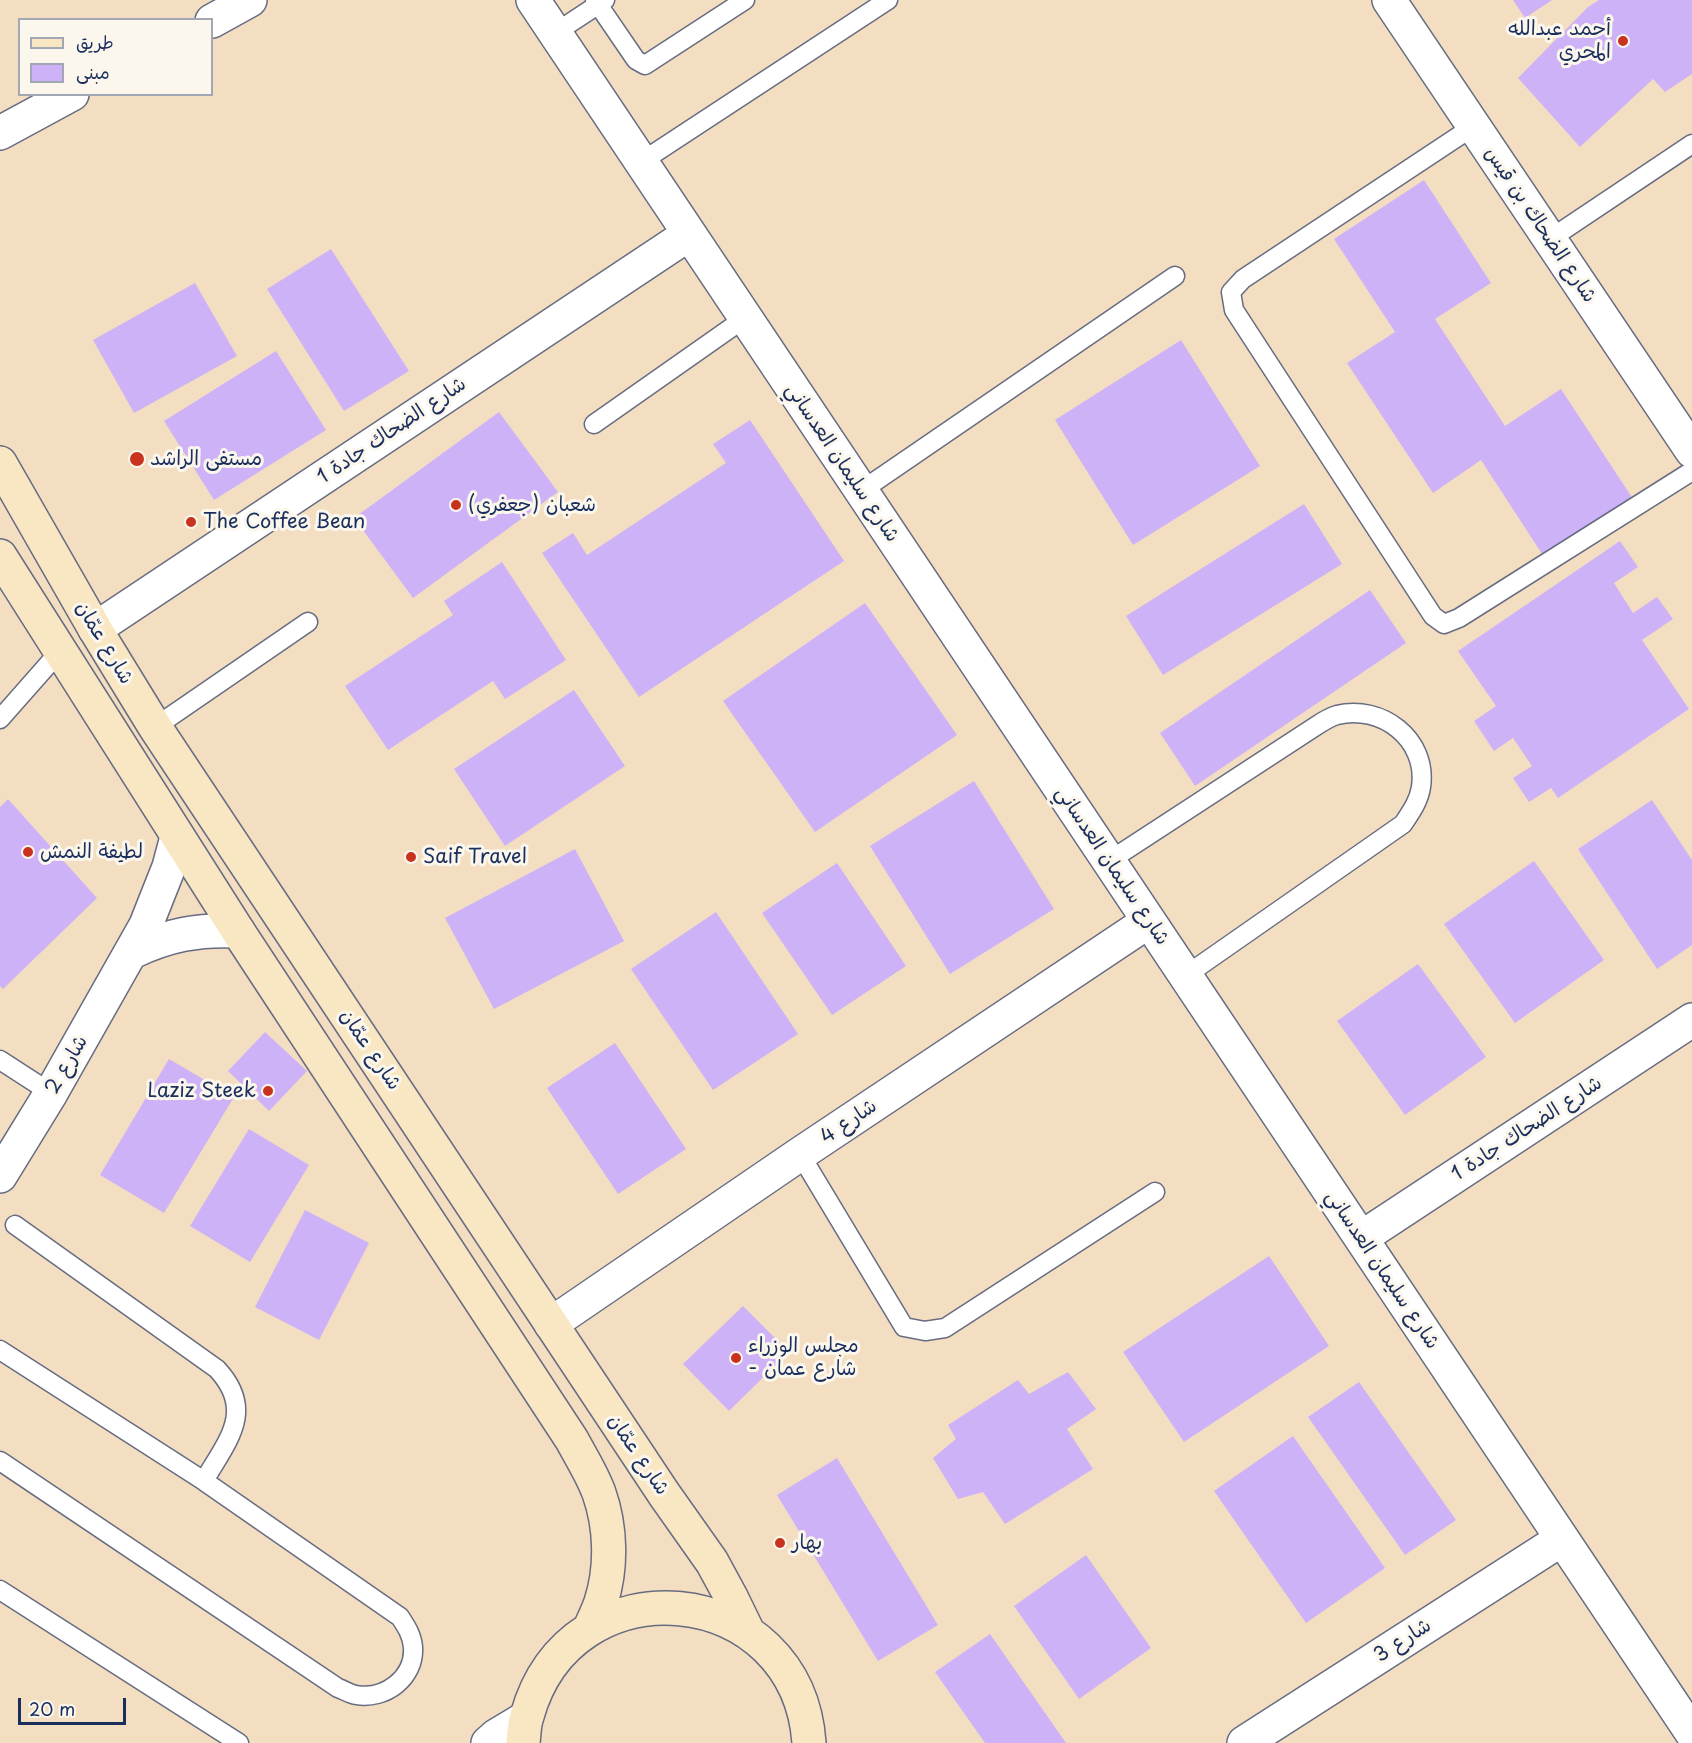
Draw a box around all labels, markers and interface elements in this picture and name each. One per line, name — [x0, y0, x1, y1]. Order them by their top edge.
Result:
place label: أحمد عبدالله المحري — [1508, 17, 1611, 64]
legend — [18, 18, 213, 96]
text: طريق — [76, 28, 114, 55]
marker: أحمد عبدالله المحري — [1616, 34, 1630, 48]
text: مبنى — [76, 58, 110, 85]
street label: شارع الضحاك بن قيس — [1479, 142, 1601, 308]
street label: شارع الضحاك جادة 1 — [313, 372, 471, 490]
street label: شارع سليمان العدساني — [780, 379, 904, 547]
place label: مستفى الراشد — [150, 447, 262, 471]
marker: مستفى الراشد — [128, 450, 146, 468]
place label: شعبان (جعفري) — [468, 493, 596, 517]
marker: شعبان (جعفري) — [449, 498, 463, 512]
place label: The Coffee Bean — [203, 510, 365, 534]
marker: The Coffee Bean — [184, 515, 198, 529]
street label: شارع عمّان — [70, 597, 138, 689]
street label: شارع سليمان العدساني — [1050, 782, 1174, 950]
place label: لطيفة النمش — [40, 840, 143, 864]
marker: لطيفة النمش — [21, 845, 35, 859]
place label: Saif Travel — [423, 845, 527, 869]
marker: Saif Travel — [404, 850, 418, 864]
street label: شارع عمّان — [334, 1005, 406, 1095]
street label: شارع 2 — [41, 1031, 93, 1099]
street label: شارع الضحاك جادة 1 — [1447, 1071, 1607, 1187]
place label: Laziz Steek — [147, 1079, 256, 1103]
marker: Laziz Steek — [261, 1084, 275, 1098]
street label: شارع 4 — [816, 1094, 882, 1150]
street label: شارع سليمان العدساني — [1320, 1186, 1444, 1354]
place label: مجلس الوزراء - شارع عمان — [748, 1334, 859, 1381]
marker: مجلس الوزراء - شارع عمان — [729, 1351, 743, 1365]
street label: شارع عمّان — [602, 1410, 674, 1500]
place label: بهار — [792, 1531, 822, 1555]
marker: بهار — [773, 1536, 787, 1550]
street label: شارع 3 — [1370, 1614, 1436, 1668]
scale bar — [21, 1686, 129, 1724]
text: 20 m — [29, 1695, 75, 1722]

